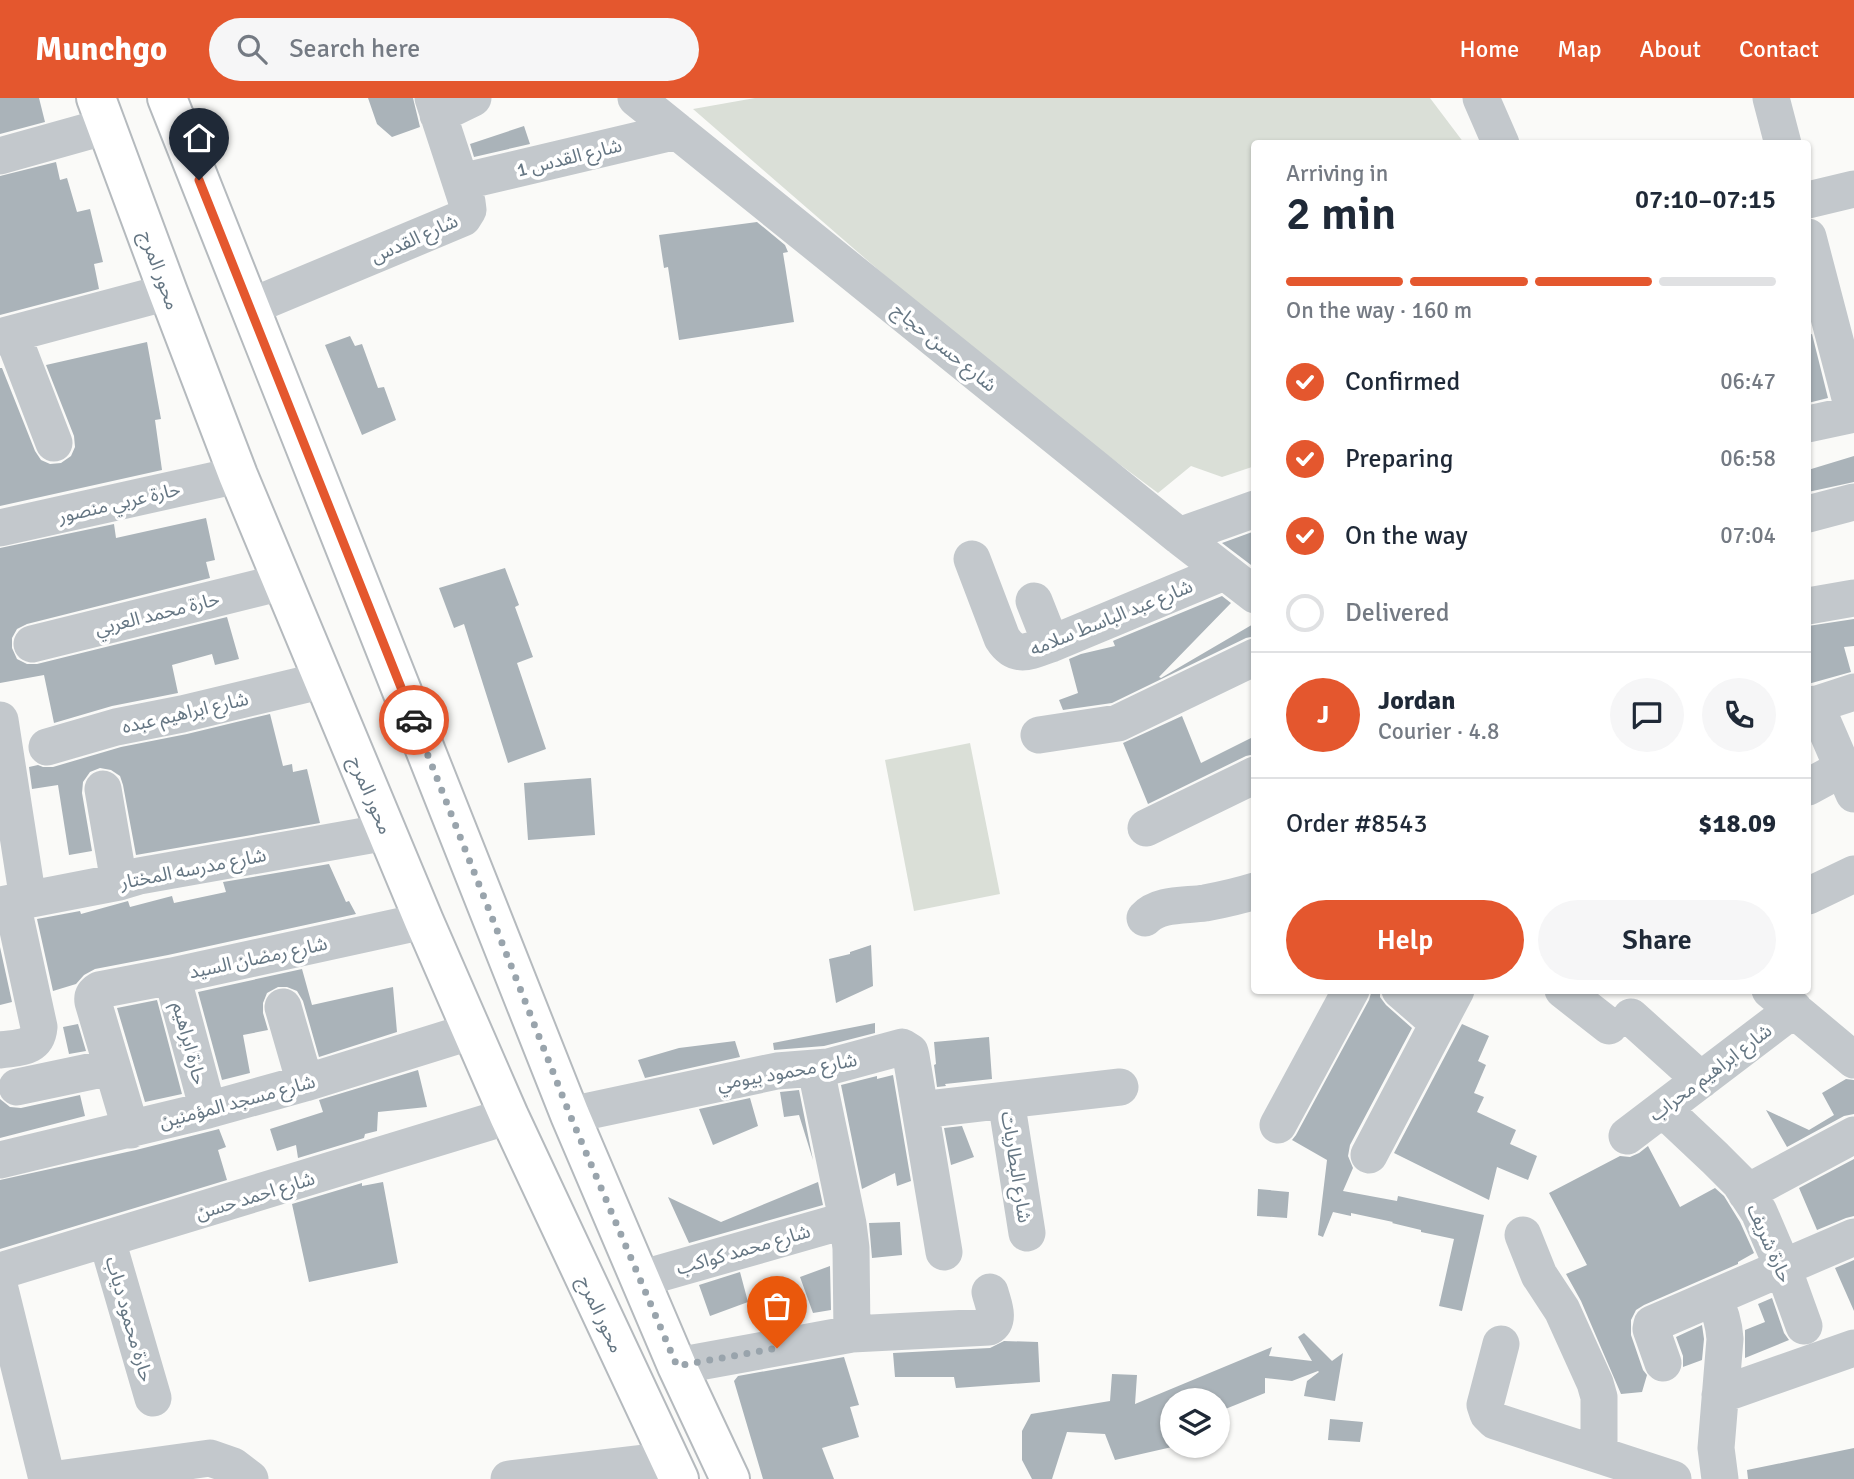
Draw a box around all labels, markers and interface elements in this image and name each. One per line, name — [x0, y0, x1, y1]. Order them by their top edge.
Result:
search box — [209, 18, 699, 81]
text: Munchgo — [35, 29, 167, 70]
icon: search — [233, 30, 271, 68]
text: Search here — [289, 33, 420, 65]
text: Home — [1459, 34, 1519, 64]
text: Map — [1557, 34, 1602, 64]
text: About — [1640, 34, 1701, 64]
text: Contact — [1739, 34, 1819, 64]
pin — [169, 108, 229, 180]
icon: home — [180, 119, 218, 157]
street label: شارع القدس 1 — [514, 133, 625, 184]
text: Arriving in — [1286, 159, 1388, 188]
text: 07:10–07:15 — [1635, 184, 1776, 216]
text: 2 min — [1286, 186, 1396, 242]
street label: شارع القدس — [367, 209, 462, 270]
street label: محور المرج — [133, 228, 184, 313]
text: On the way · 160 m — [1286, 296, 1472, 325]
street label: شارع حسن حجاج — [887, 298, 1001, 398]
icon: check — [1286, 363, 1324, 401]
text: Confirmed — [1345, 366, 1460, 398]
text: 06:47 — [1720, 367, 1776, 396]
icon: check — [1286, 440, 1324, 478]
text: Preparing — [1345, 443, 1453, 475]
text: 06:58 — [1720, 444, 1776, 473]
street label: حارة عربي منصور — [55, 477, 183, 531]
icon: check — [1286, 517, 1324, 555]
text: On the way — [1345, 520, 1468, 552]
text: 07:04 — [1720, 521, 1776, 550]
street label: شارع عبد الباسط سلامه — [1026, 574, 1197, 662]
street label: حارة محمد العربي — [92, 587, 223, 643]
text: Delivered — [1345, 597, 1450, 629]
button: chat — [1610, 678, 1684, 752]
button: phone — [1702, 678, 1776, 752]
courier — [379, 685, 449, 755]
text: Jordan — [1378, 685, 1455, 717]
street label: شارع ابراهيم عبده — [120, 687, 251, 741]
text: J — [1317, 699, 1329, 731]
icon: car — [395, 701, 433, 739]
text: Courier · 4.8 — [1378, 717, 1499, 746]
street label: محور المرج — [342, 753, 397, 838]
text: Order #8543 — [1286, 808, 1427, 840]
text: $18.09 — [1698, 808, 1776, 840]
street label: شارع مدرسه المختار — [117, 843, 268, 896]
button: Help — [1286, 900, 1524, 980]
button: Share — [1538, 900, 1776, 980]
street label: شارع رمضان السيد — [187, 932, 330, 985]
street label: حارة ابراهيم — [165, 999, 212, 1088]
street label: شارع ابراهيم محراب — [1644, 1019, 1778, 1128]
street label: شارع محمود بيومي — [715, 1048, 859, 1098]
street label: شارع مسجد المؤمنين — [157, 1070, 318, 1135]
street label: شارع البطاريات — [994, 1110, 1037, 1225]
street label: شارع احمد حسن — [193, 1166, 318, 1226]
street label: حارة شريف — [1741, 1201, 1797, 1286]
street label: شارع محمد كواكب — [673, 1219, 813, 1282]
street label: حارة محمود دياب — [100, 1254, 158, 1385]
street label: محور المرج — [571, 1272, 628, 1357]
pin — [747, 1276, 807, 1348]
icon: bag — [758, 1287, 796, 1325]
map controls — [1160, 1388, 1230, 1458]
button: layers — [1160, 1388, 1230, 1458]

